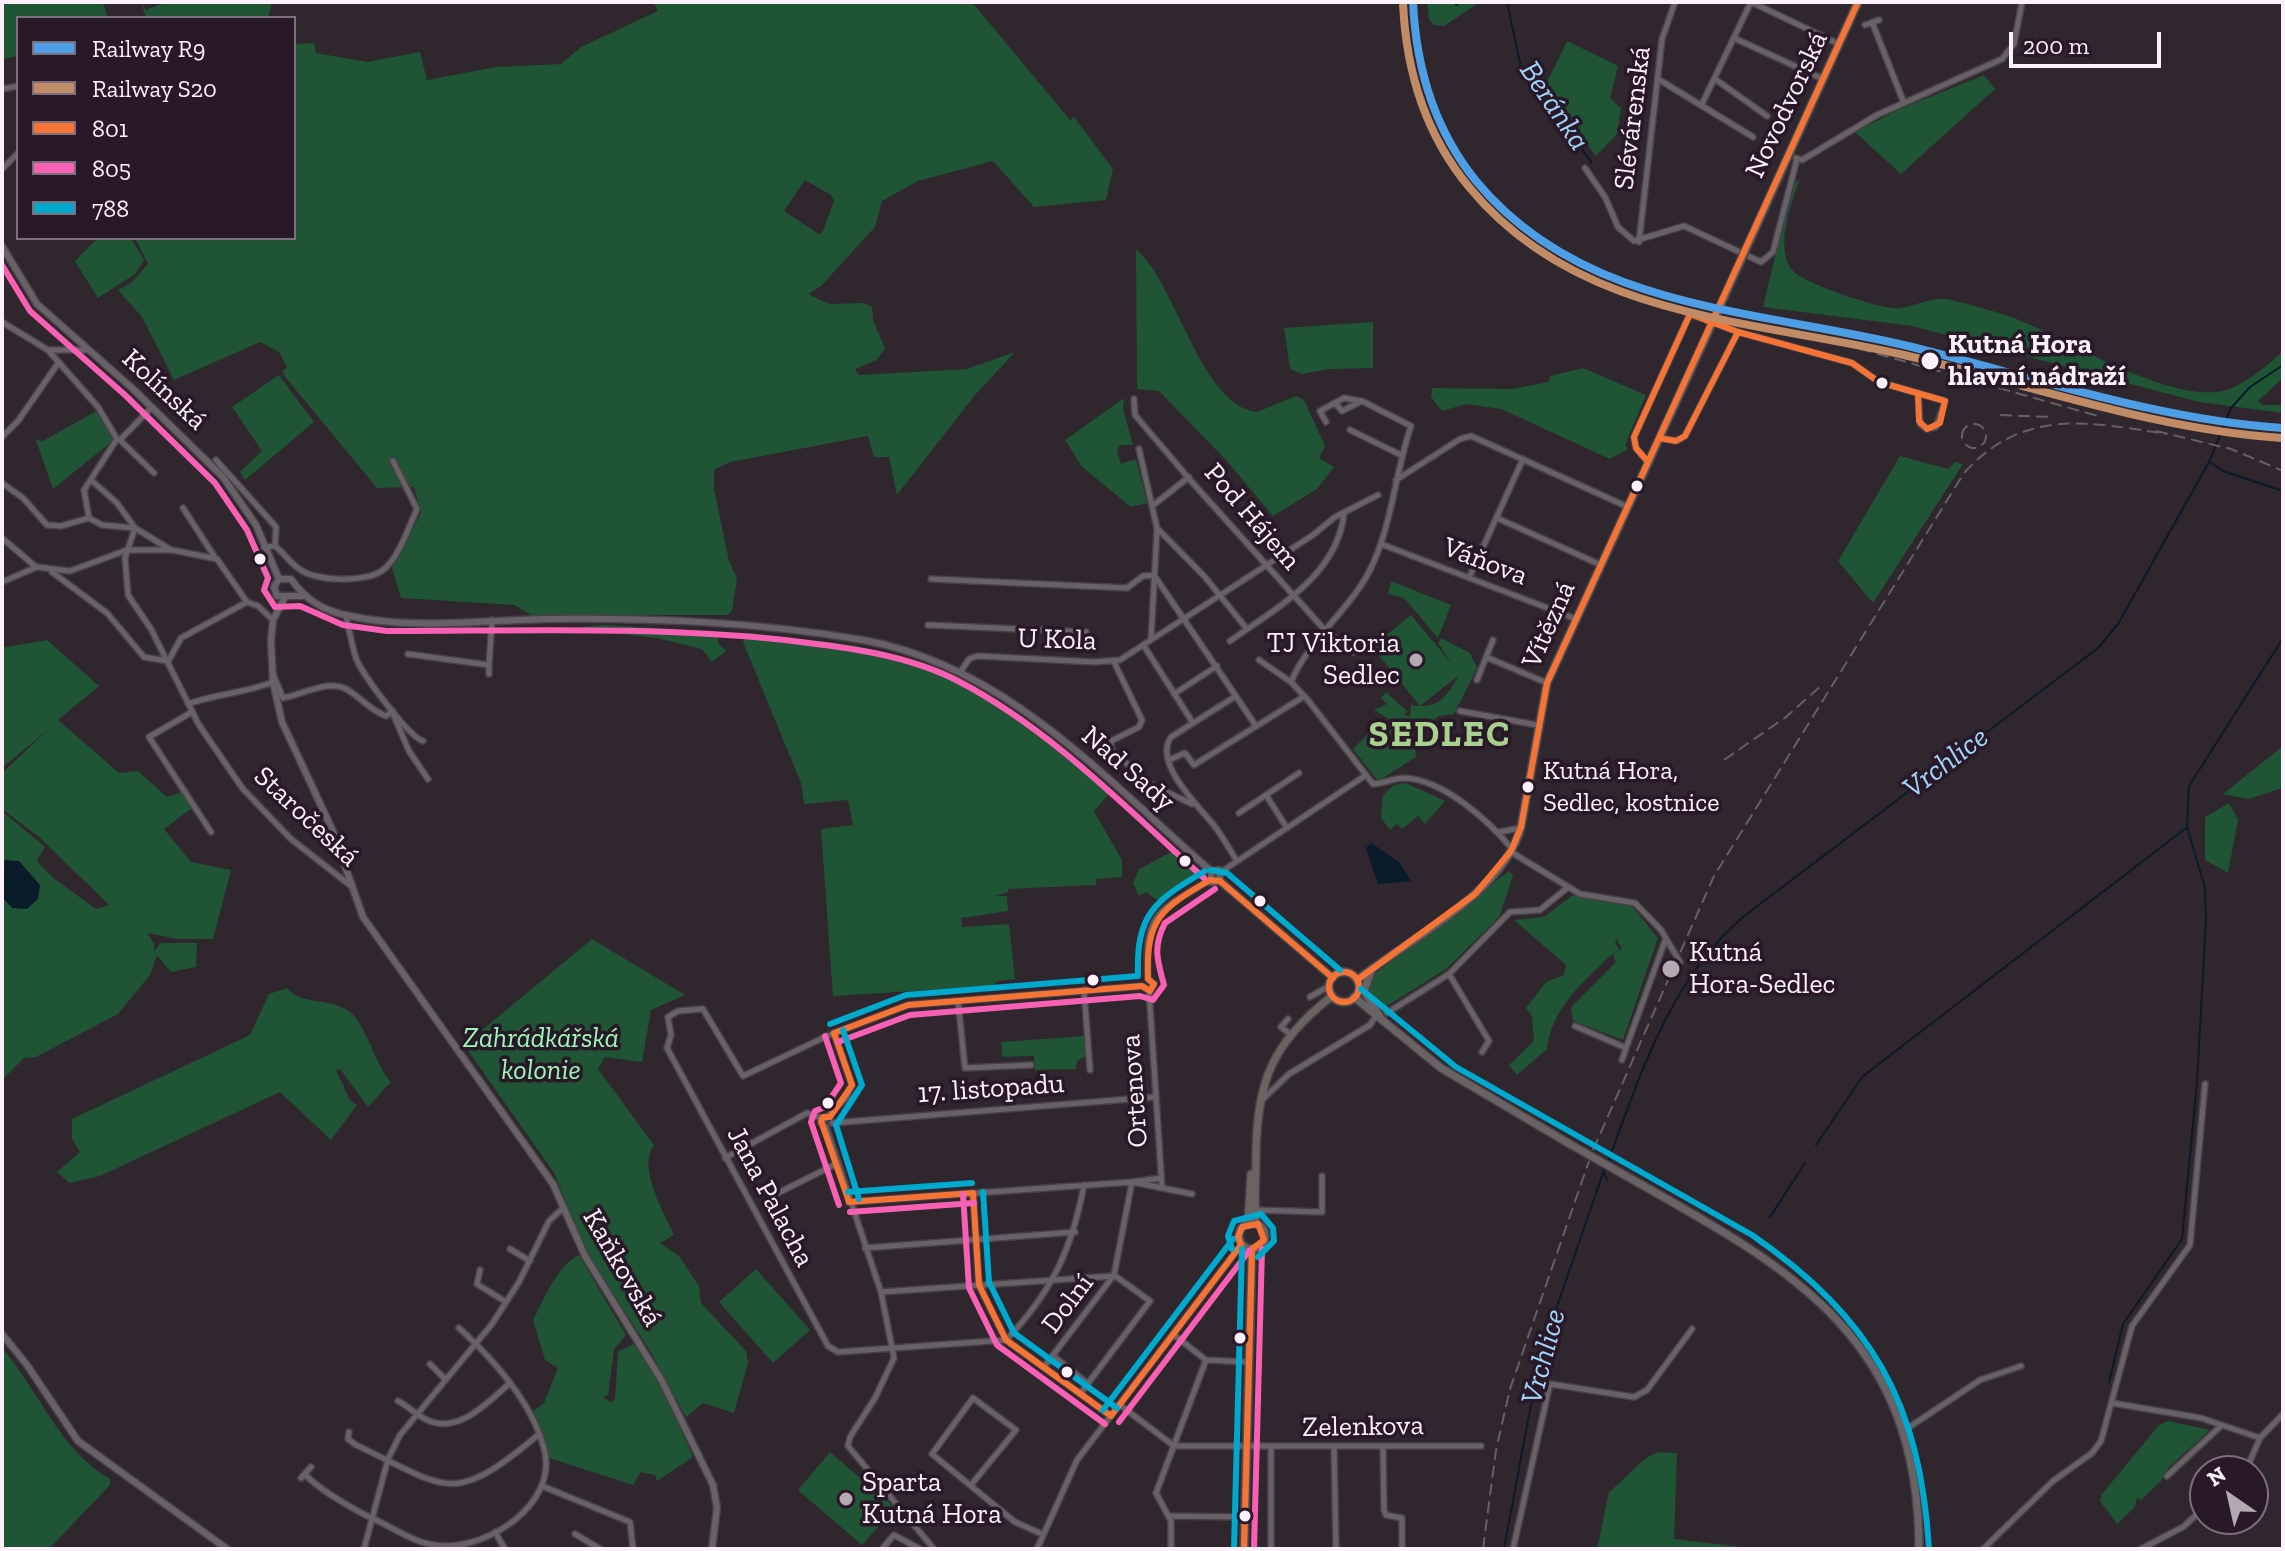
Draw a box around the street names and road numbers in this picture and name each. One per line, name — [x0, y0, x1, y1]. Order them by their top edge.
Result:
street label: Novodvorská — [1739, 27, 1835, 183]
street label: Slévárenská — [1608, 44, 1658, 192]
street label: Kolínská — [115, 342, 213, 438]
street label: Pod Hájem — [1197, 457, 1307, 577]
street label: Váňova — [1438, 531, 1532, 593]
street label: Vítězná — [1515, 576, 1583, 674]
street label: U Kola — [1017, 622, 1097, 658]
street label: Nad Sady — [1074, 719, 1182, 819]
street label: Staročeská — [246, 760, 366, 874]
street label: Ortenova — [1114, 1033, 1156, 1149]
street label: 17. listopadu — [917, 1067, 1065, 1111]
street label: Jana Palacha — [719, 1121, 821, 1273]
street label: Kaňkovská — [575, 1203, 669, 1333]
street label: Dolní — [1035, 1268, 1101, 1340]
street label: Zelenkova — [1302, 1409, 1424, 1445]

